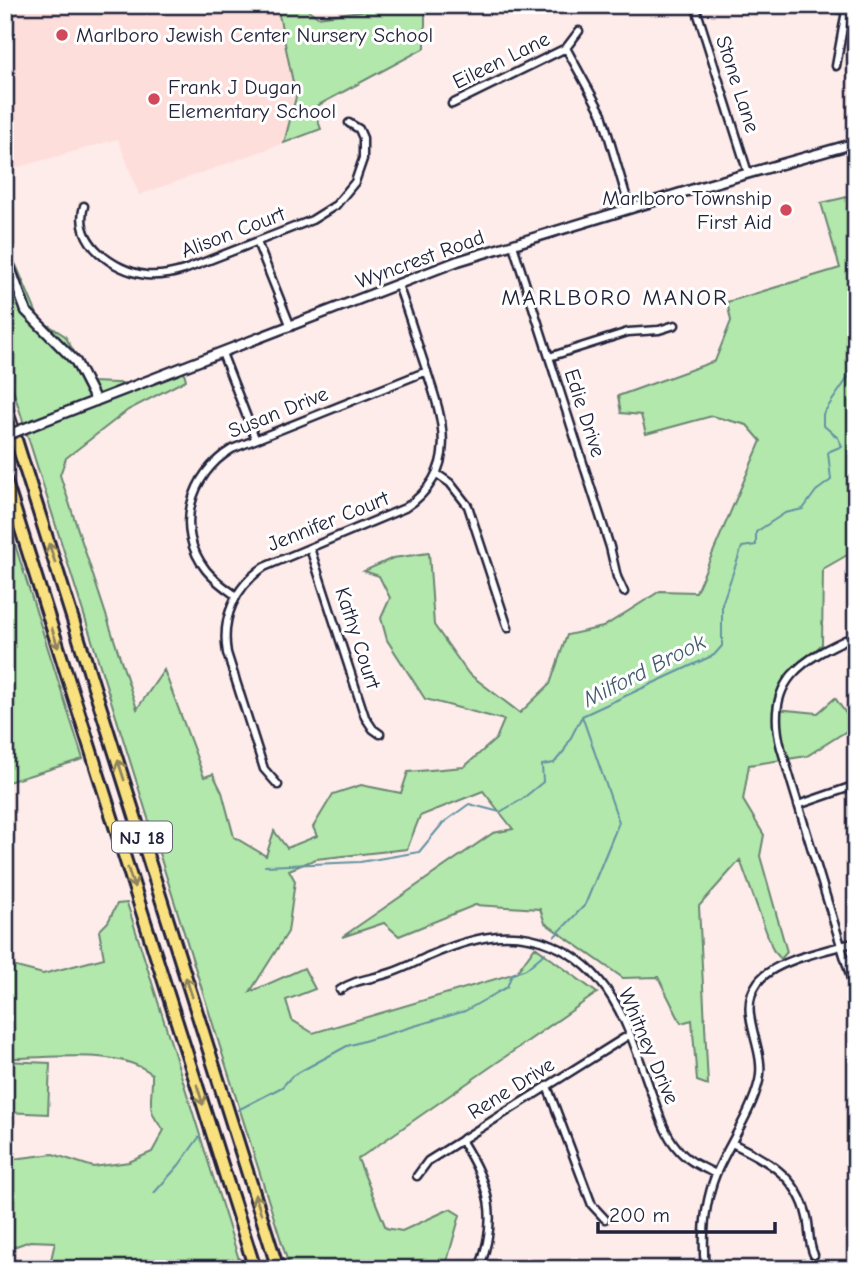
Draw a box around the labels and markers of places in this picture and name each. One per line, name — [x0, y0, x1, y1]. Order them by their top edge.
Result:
place label: Marlboro Jewish Center Nursery School — [76, 23, 433, 47]
marker: Marlboro Jewish Center Nursery School — [54, 27, 70, 43]
place label: Frank J Dugan Elementary School — [168, 75, 336, 123]
marker: Frank J Dugan Elementary School — [146, 91, 162, 107]
place label: Marlboro Township First Aid — [602, 186, 772, 234]
marker: Marlboro Township First Aid — [778, 202, 794, 218]

